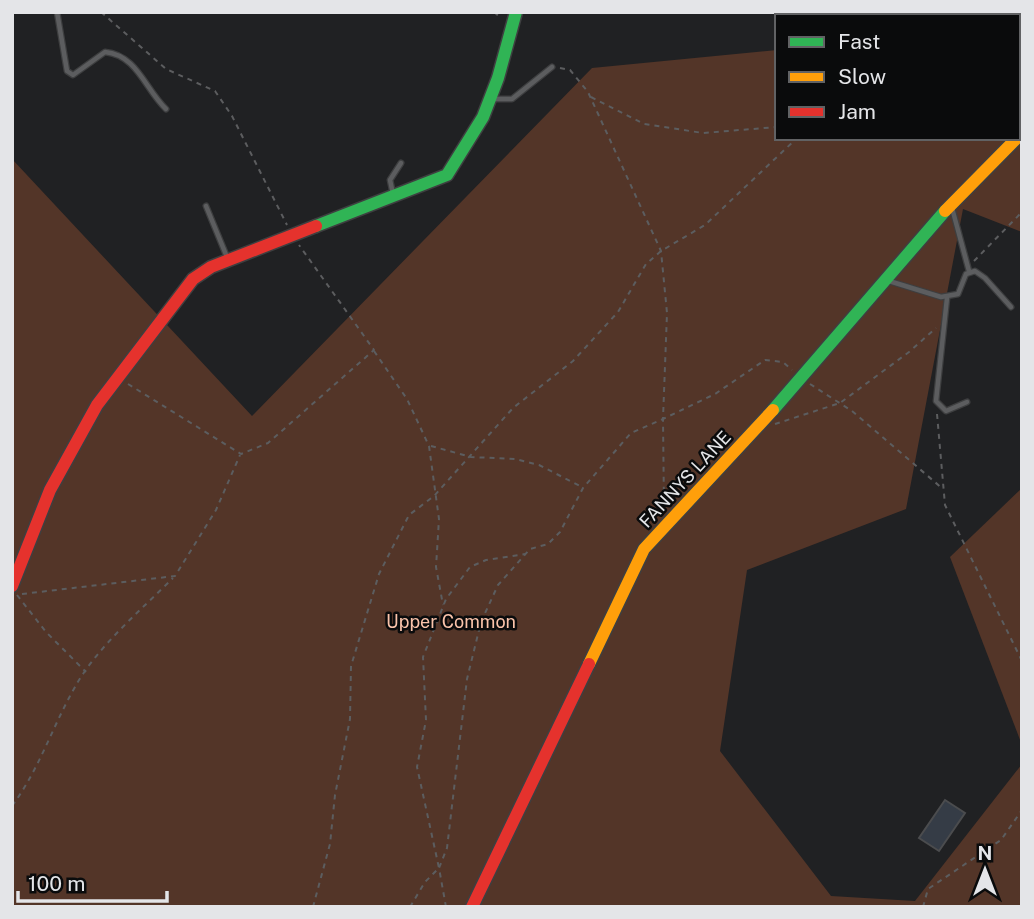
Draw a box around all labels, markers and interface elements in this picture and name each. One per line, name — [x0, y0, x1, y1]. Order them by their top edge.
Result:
legend — [775, 14, 1020, 140]
text: Fast — [838, 29, 880, 54]
text: Slow — [838, 64, 886, 89]
text: Jam — [838, 99, 876, 124]
street label: FANNYS LANE — [635, 426, 735, 532]
park label: Upper Common — [386, 611, 516, 632]
north arrow — [950, 835, 1020, 905]
text: N — [978, 842, 992, 864]
scale bar — [18, 860, 166, 904]
text: 100 m — [28, 871, 85, 896]

